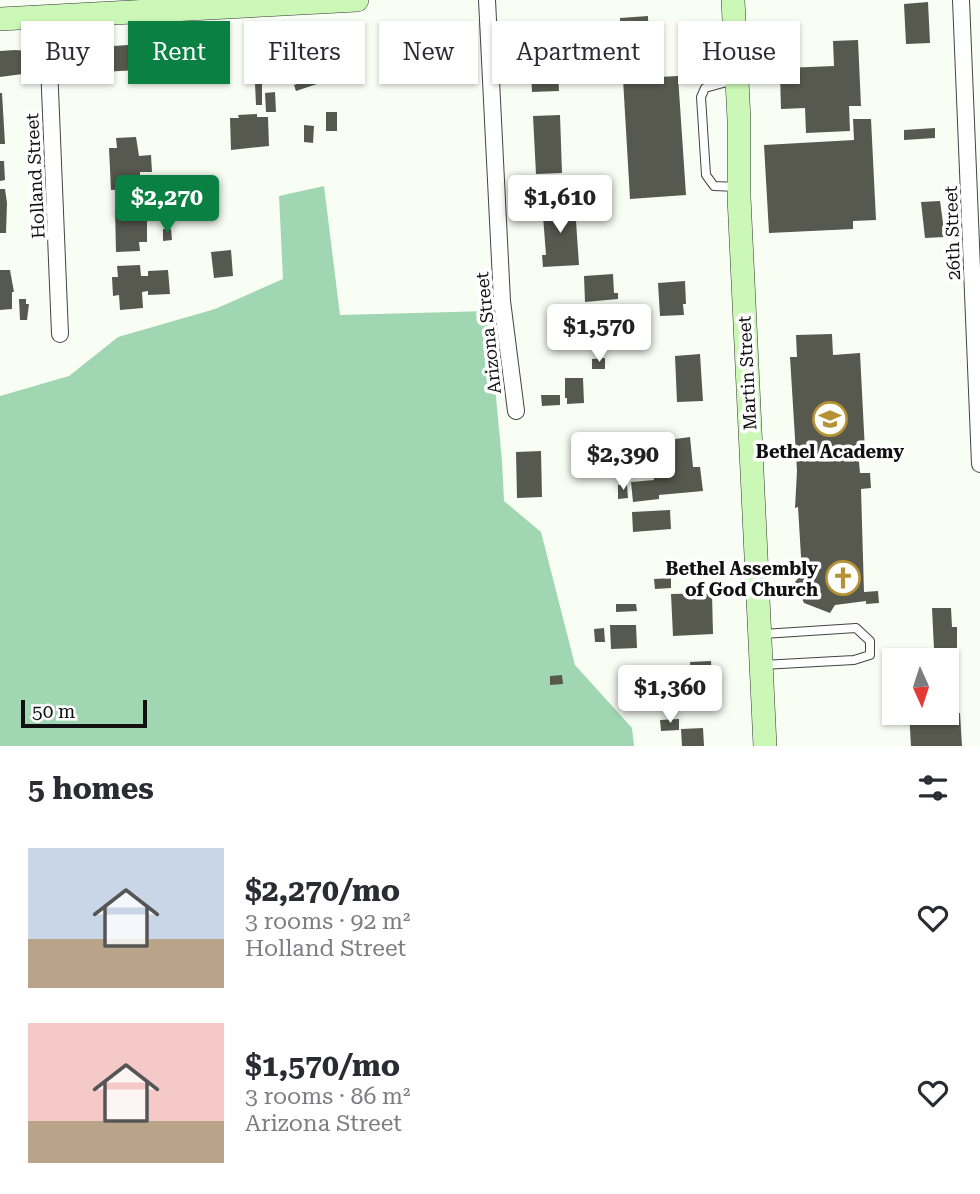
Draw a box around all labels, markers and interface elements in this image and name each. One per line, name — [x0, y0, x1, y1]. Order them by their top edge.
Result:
chip: Buy — [21, 21, 114, 84]
chip: Rent — [128, 21, 230, 84]
chip: Filters — [244, 21, 365, 84]
chip: New — [379, 21, 478, 84]
chip: Apartment — [492, 21, 664, 84]
chip: House — [678, 21, 800, 84]
street label: Holland Street — [21, 112, 49, 240]
pin: $2,270 — [110, 176, 224, 235]
pin: $1,610 — [503, 176, 617, 235]
text: $2,270 — [131, 184, 203, 211]
text: $1,610 — [524, 184, 596, 211]
street label: 26th Street — [940, 185, 964, 281]
street label: Arizona Street — [471, 271, 505, 395]
pin: $1,570 — [542, 304, 656, 364]
text: $1,570 — [563, 313, 635, 340]
street label: Martin Street — [733, 315, 760, 431]
school or university icon: Bethel Academy — [811, 400, 849, 438]
pin: $2,390 — [566, 433, 680, 492]
text: $2,390 — [587, 441, 659, 468]
place label: Bethel Academy — [756, 441, 904, 462]
place label: Bethel Assembly of God Church — [666, 558, 818, 600]
church icon: Bethel Assembly of God Church — [824, 559, 862, 597]
north arrow — [882, 648, 959, 724]
map controls — [882, 648, 959, 725]
pin: $1,360 — [613, 666, 727, 725]
text: $1,360 — [634, 674, 706, 701]
scale bar — [21, 697, 147, 729]
text: 50 m — [32, 700, 75, 723]
icon: filters — [914, 769, 952, 807]
text: 5 homes — [28, 771, 154, 806]
text: $2,270/mo — [245, 873, 400, 908]
icon: home — [84, 876, 168, 960]
icon: heart — [914, 899, 952, 937]
text: 3 rooms · 92 m² — [245, 908, 411, 935]
text: Holland Street — [245, 935, 406, 962]
text: $1,570/mo — [245, 1048, 400, 1083]
icon: home — [84, 1051, 168, 1135]
icon: heart — [914, 1074, 952, 1112]
text: 3 rooms · 86 m² — [245, 1083, 411, 1110]
text: Arizona Street — [245, 1110, 402, 1137]

